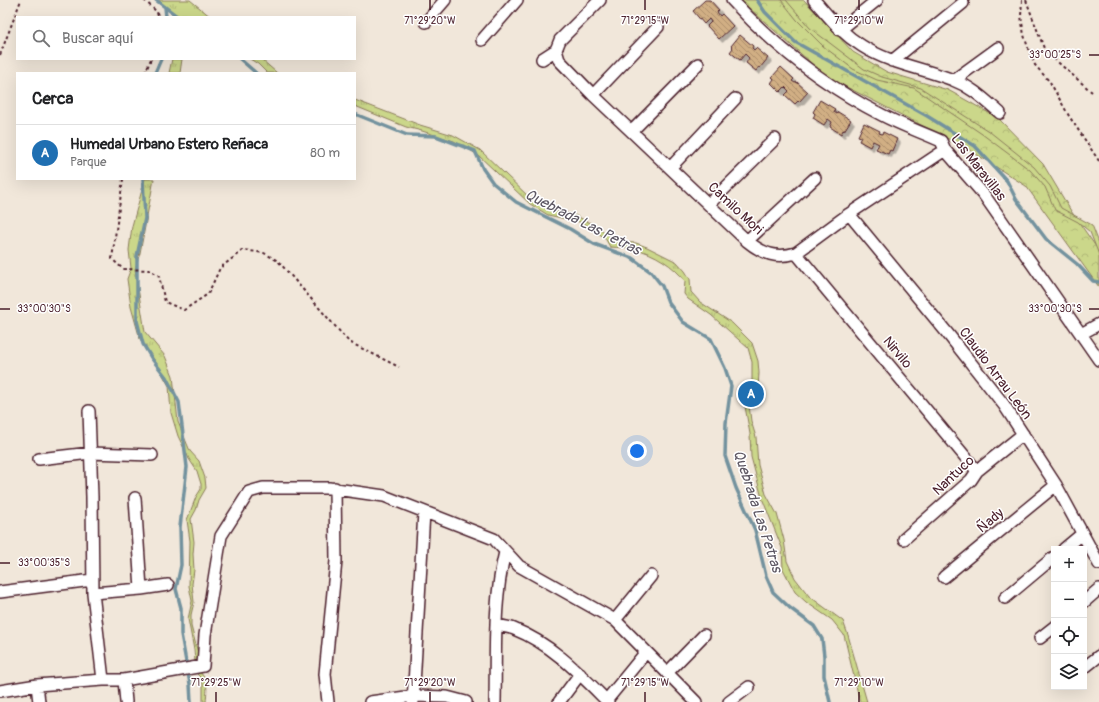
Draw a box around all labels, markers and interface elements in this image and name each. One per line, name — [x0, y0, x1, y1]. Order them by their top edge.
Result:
text: 71°29'20"W — [404, 15, 456, 27]
text: 71°29'15"W — [621, 15, 670, 27]
text: 71°29'10"W — [834, 15, 884, 27]
search box — [16, 16, 356, 60]
icon: search — [30, 27, 52, 49]
text: Buscar aquí — [62, 29, 134, 48]
text: 33°00'25"S — [1029, 49, 1081, 61]
text: Cerca — [32, 88, 73, 109]
street label: Las Maravillas — [947, 131, 1010, 205]
text: Humedal Urbano Estero Reñaca — [70, 135, 268, 154]
text: A — [41, 145, 49, 161]
text: 80 m — [310, 145, 340, 161]
text: Parque — [70, 154, 106, 170]
street label: Camilo Mori — [705, 179, 767, 238]
water label: Quebrada Las Petras — [522, 185, 646, 261]
text: 33°00'30"S — [17, 303, 71, 315]
text: 33°00'30"S — [1028, 303, 1082, 315]
street label: Claudio Arrau León — [955, 324, 1036, 423]
street label: Nirvilo — [879, 333, 916, 372]
pin: A — [738, 379, 764, 409]
your location — [627, 441, 647, 461]
water label: Quebrada Las Petras — [729, 448, 787, 577]
street label: Nantuco — [929, 452, 978, 499]
street label: Ñady — [973, 504, 1007, 536]
map controls — [1051, 546, 1087, 690]
button: + — [1051, 546, 1087, 582]
text: 33°00'35"S — [18, 557, 70, 569]
button: − — [1051, 582, 1087, 618]
button: locate — [1051, 618, 1087, 654]
button: layers — [1051, 654, 1087, 690]
text: 71°29'25"W — [191, 677, 241, 689]
text: 71°29'20"W — [404, 677, 456, 689]
text: 71°29'15"W — [621, 677, 670, 689]
text: 71°29'10"W — [834, 677, 884, 689]

